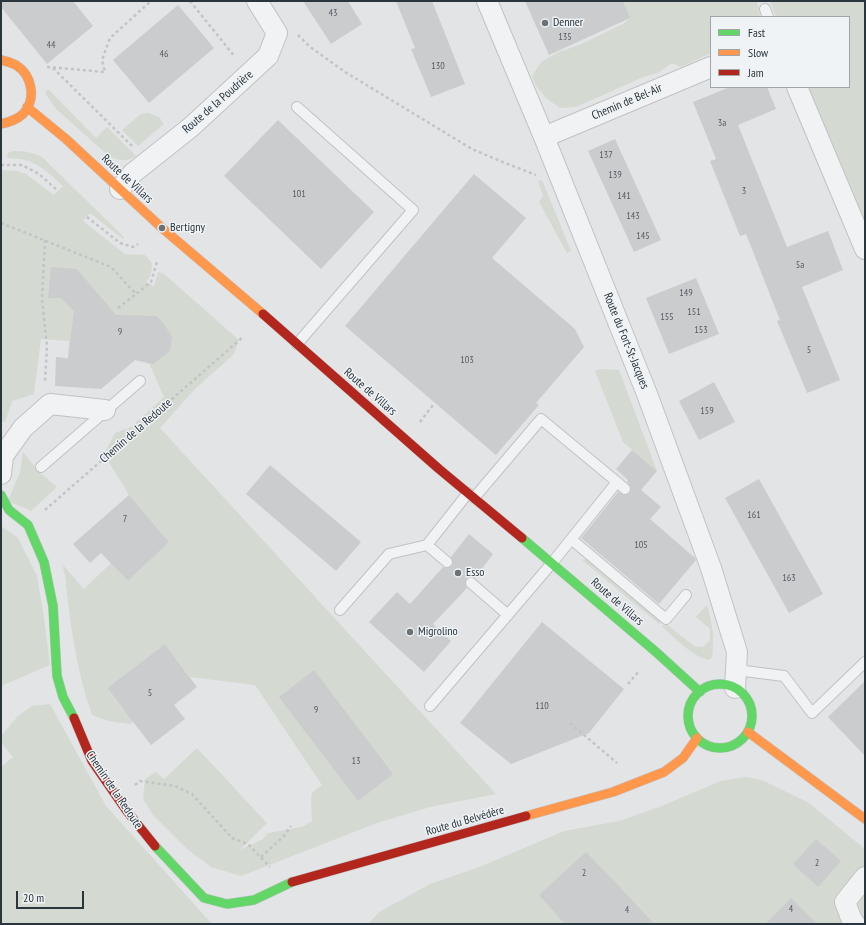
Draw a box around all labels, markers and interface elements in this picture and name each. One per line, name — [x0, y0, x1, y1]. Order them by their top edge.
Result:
house number: 43 — [329, 7, 337, 19]
place label: Denner — [553, 16, 583, 30]
legend — [710, 16, 850, 88]
marker: Denner — [540, 18, 550, 28]
text: Fast — [748, 25, 765, 40]
house number: 135 — [558, 31, 572, 43]
house number: 44 — [47, 39, 55, 51]
text: Slow — [748, 45, 768, 60]
house number: 46 — [160, 48, 168, 60]
house number: 130 — [431, 60, 445, 72]
text: Jam — [748, 65, 764, 80]
street label: Route de la Poudrière — [180, 67, 256, 137]
street label: Chemin de Bel-Air — [590, 81, 664, 123]
house number: 3a — [718, 117, 726, 129]
house number: 137 — [599, 149, 613, 161]
street label: Route de Villars — [98, 152, 156, 206]
house number: 139 — [608, 169, 622, 181]
house number: 3 — [742, 185, 746, 197]
house number: 101 — [292, 188, 306, 200]
house number: 141 — [617, 190, 631, 202]
house number: 143 — [626, 210, 640, 222]
place label: Bertigny — [170, 221, 205, 235]
marker: Bertigny — [157, 223, 167, 233]
house number: 145 — [636, 230, 650, 242]
house number: 5a — [796, 259, 804, 271]
house number: 149 — [679, 287, 693, 299]
street label: Route du Fort-St-Jacques — [600, 291, 652, 391]
house number: 151 — [687, 306, 701, 318]
house number: 155 — [660, 311, 674, 323]
house number: 153 — [694, 324, 708, 336]
house number: 9 — [118, 326, 122, 338]
house number: 5 — [807, 344, 811, 356]
house number: 103 — [460, 354, 474, 366]
street label: Route de Villars — [341, 365, 399, 419]
street label: Chemin de la Redoute — [97, 396, 175, 466]
house number: 159 — [700, 405, 714, 417]
house number: 161 — [747, 509, 761, 521]
house number: 7 — [123, 513, 127, 525]
house number: 105 — [634, 539, 648, 551]
place label: Esso — [466, 566, 484, 580]
marker: Esso — [453, 568, 463, 578]
house number: 163 — [782, 572, 796, 584]
street label: Route de Villars — [588, 575, 646, 629]
place label: Migrolino — [418, 625, 458, 639]
marker: Migrolino — [405, 627, 415, 637]
house number: 5 — [148, 687, 152, 699]
house number: 110 — [535, 700, 549, 712]
house number: 9 — [314, 704, 318, 716]
street label: Chemin de la Redoute — [83, 748, 145, 832]
house number: 13 — [352, 755, 360, 767]
street label: Route du Belvédère — [424, 803, 506, 839]
house number: 2 — [815, 857, 819, 869]
house number: 2 — [582, 867, 586, 879]
scale bar — [18, 883, 86, 909]
text: 20 m — [23, 890, 44, 905]
house number: 4 — [789, 903, 793, 915]
house number: 4 — [625, 904, 629, 916]

